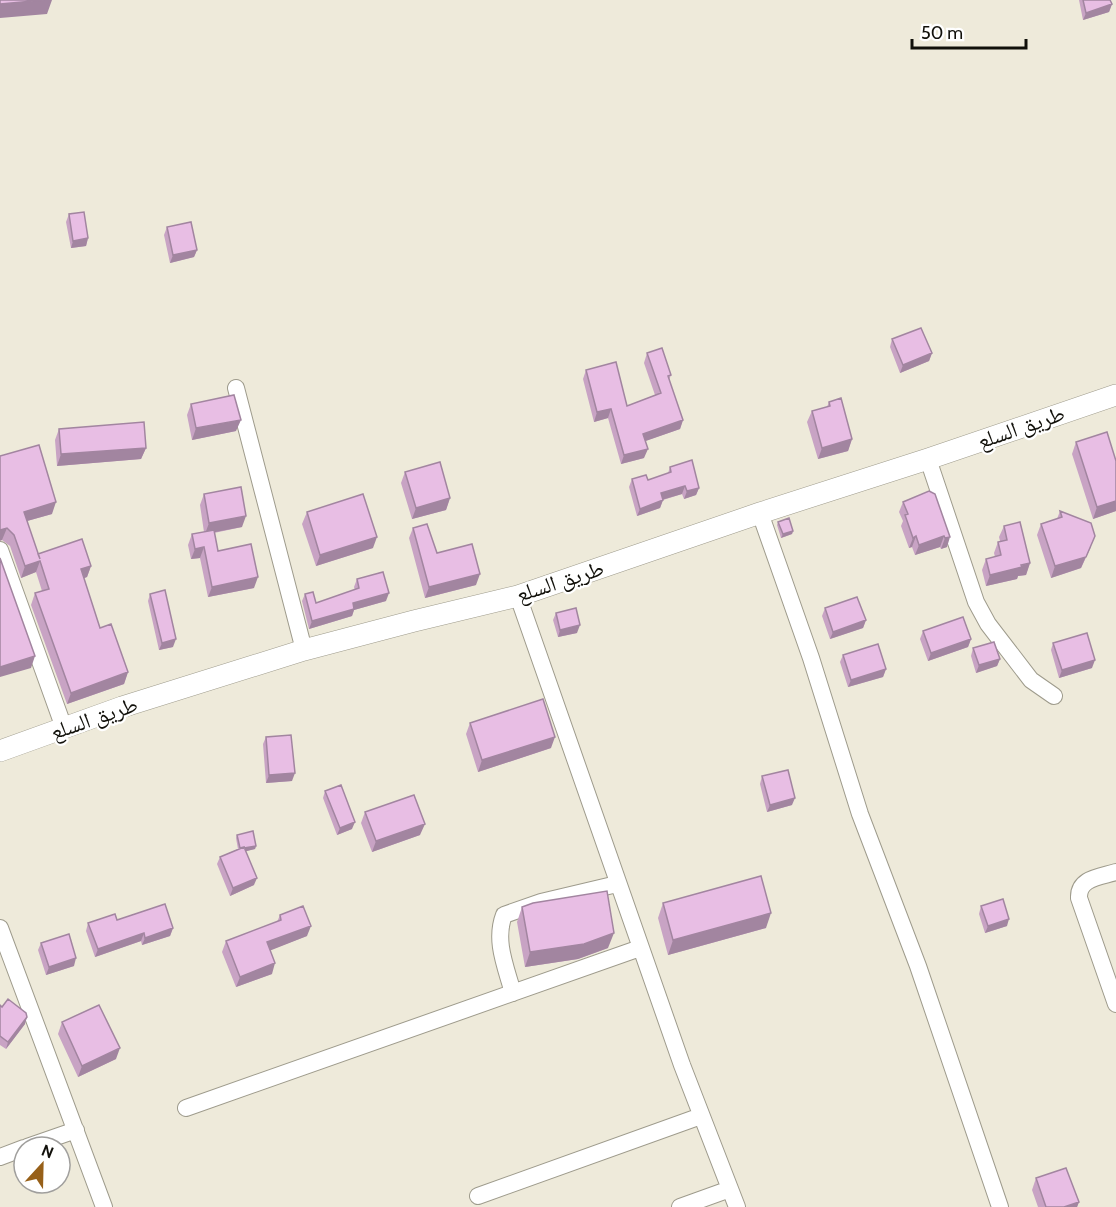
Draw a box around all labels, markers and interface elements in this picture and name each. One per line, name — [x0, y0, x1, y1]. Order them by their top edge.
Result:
scale bar — [912, 12, 1026, 50]
text: 50 m — [921, 22, 963, 44]
street label: طريق السلع — [974, 400, 1068, 454]
street label: طريق السلع — [513, 554, 607, 608]
street label: طريق السلع — [47, 691, 141, 745]
north arrow — [12, 1135, 72, 1195]
text: N — [39, 1141, 56, 1162]

